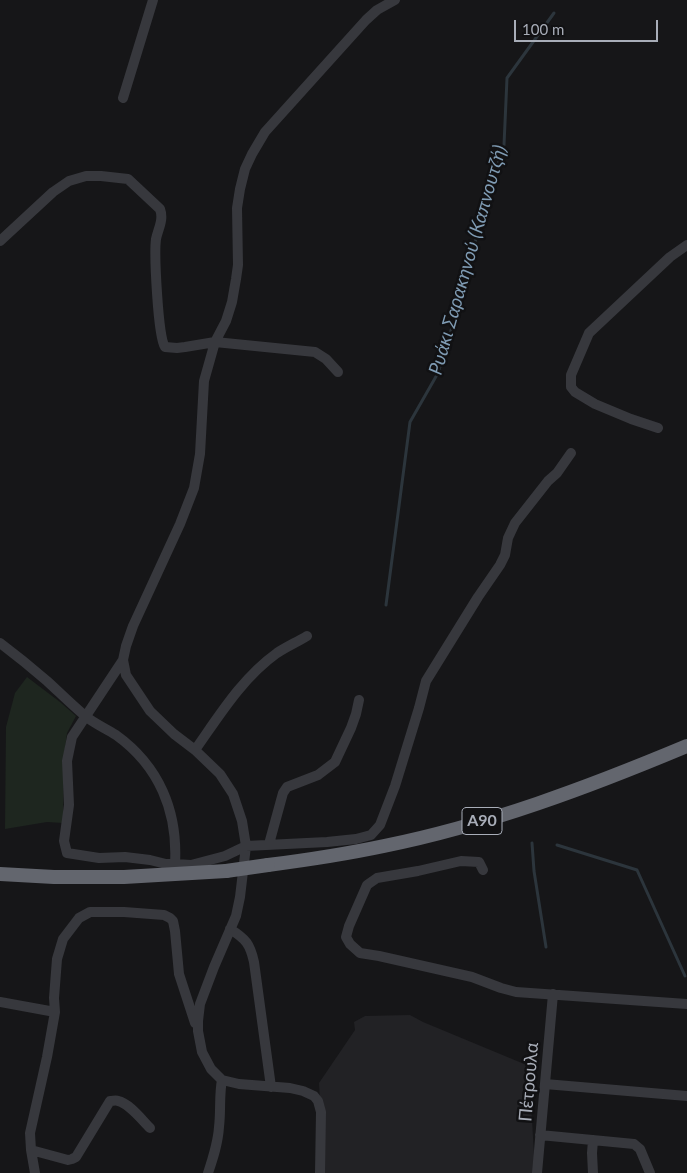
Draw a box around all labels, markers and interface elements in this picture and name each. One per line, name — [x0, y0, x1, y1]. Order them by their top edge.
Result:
scale bar — [517, 10, 661, 42]
text: 100 m — [522, 20, 564, 38]
water label: Ρυάκι Σαρακηνού (Καπνουτζή) — [424, 142, 512, 378]
road number: Α90 — [462, 808, 502, 834]
street label: Πέτρουλα — [515, 1041, 543, 1123]

